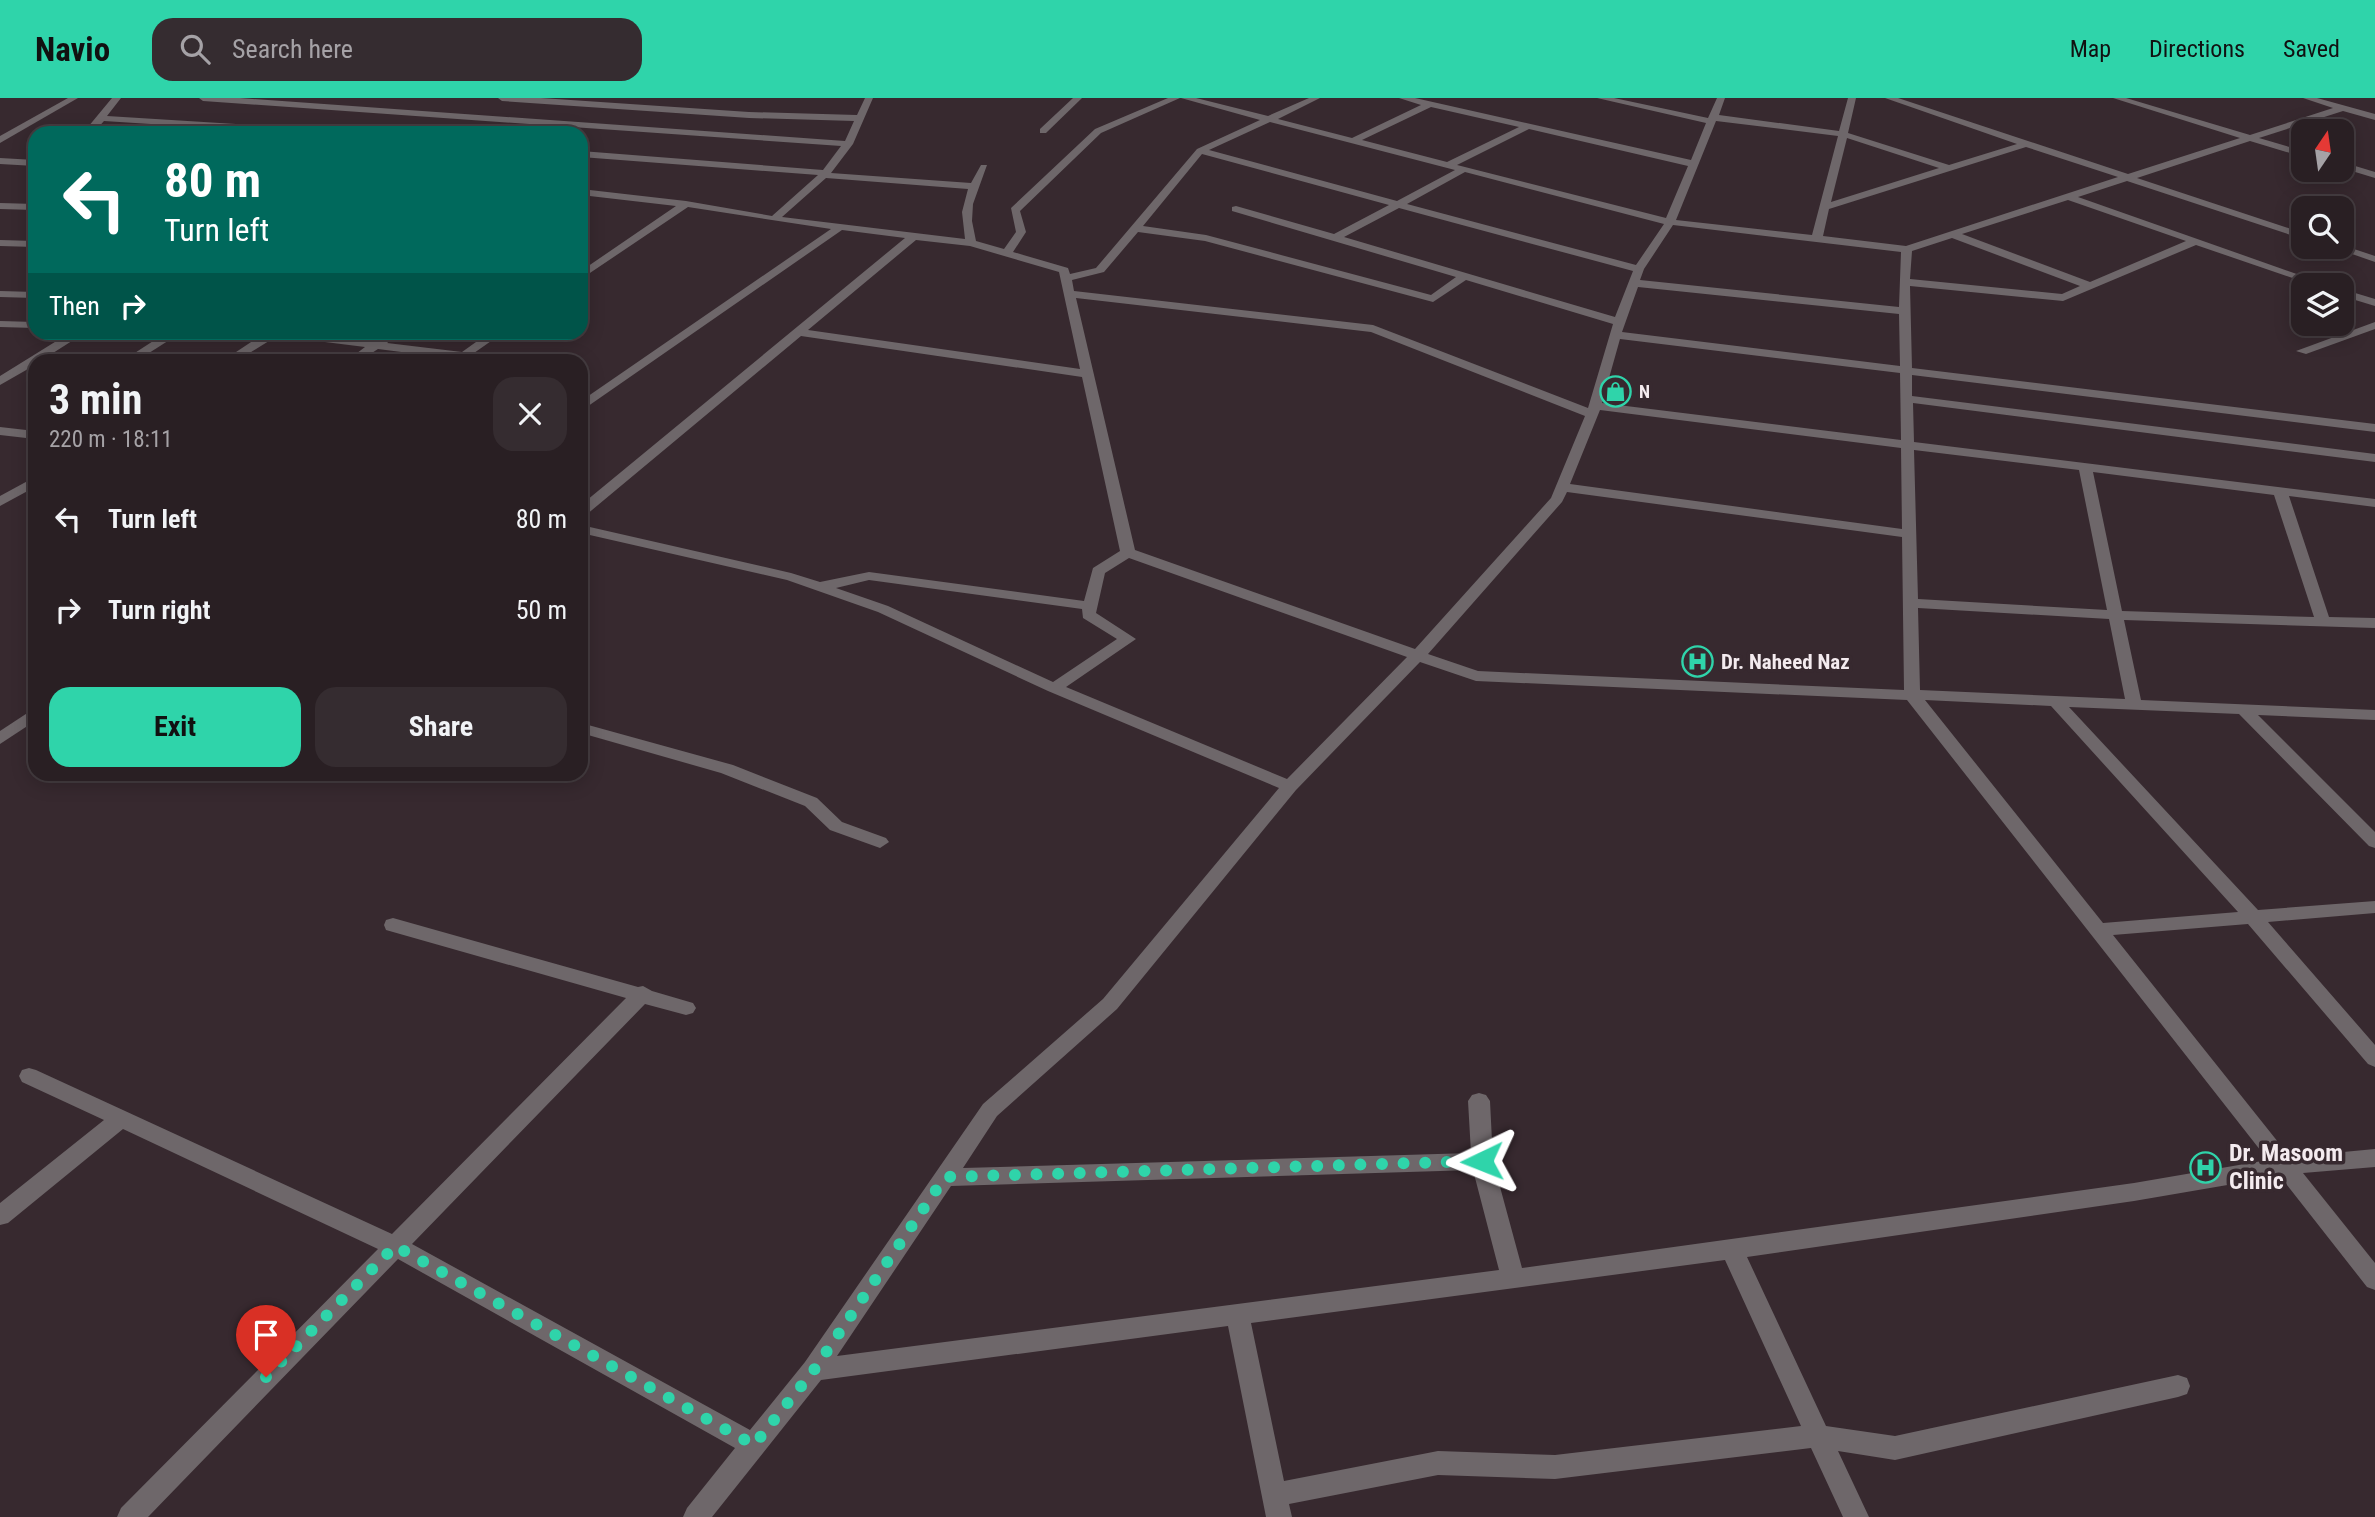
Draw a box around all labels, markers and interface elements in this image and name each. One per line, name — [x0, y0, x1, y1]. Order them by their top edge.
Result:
search box — [152, 18, 642, 81]
text: Navio — [35, 30, 110, 69]
icon: search — [176, 30, 214, 68]
text: Search here — [232, 34, 353, 64]
text: Map — [2070, 35, 2111, 63]
text: Directions — [2149, 35, 2245, 63]
text: Saved — [2283, 35, 2340, 63]
north arrow — [2291, 119, 2354, 182]
map controls — [2291, 119, 2354, 336]
text: 80 m — [164, 152, 261, 209]
icon: left — [49, 154, 140, 245]
button: search — [2291, 196, 2354, 259]
text: Turn left — [164, 211, 269, 249]
button: layers — [2291, 273, 2354, 336]
icon: right — [114, 287, 152, 325]
text: Then — [49, 291, 100, 321]
shop icon: N — [1599, 374, 1633, 408]
text: 3 min — [49, 375, 142, 424]
button: close — [493, 377, 567, 451]
place label: N — [1639, 381, 1650, 402]
text: 220 m · 18:11 — [49, 426, 173, 453]
icon: left — [49, 500, 87, 538]
text: Turn left — [108, 504, 197, 534]
text: 80 m — [516, 504, 567, 534]
icon: right — [49, 591, 87, 629]
text: Turn right — [108, 595, 210, 625]
text: 50 m — [516, 595, 567, 625]
hospital icon: Dr. Naheed Naz — [1681, 645, 1715, 679]
place label: Dr. Naheed Naz — [1721, 650, 1850, 674]
button: Exit — [49, 687, 301, 767]
button: Share — [315, 687, 567, 767]
position arrow — [1445, 1124, 1519, 1198]
place label: Dr. Masoom Clinic — [2229, 1139, 2343, 1195]
hospital icon: Dr. Masoom Clinic — [2189, 1150, 2223, 1184]
pin — [236, 1305, 296, 1377]
icon: arrive — [247, 1316, 285, 1354]

